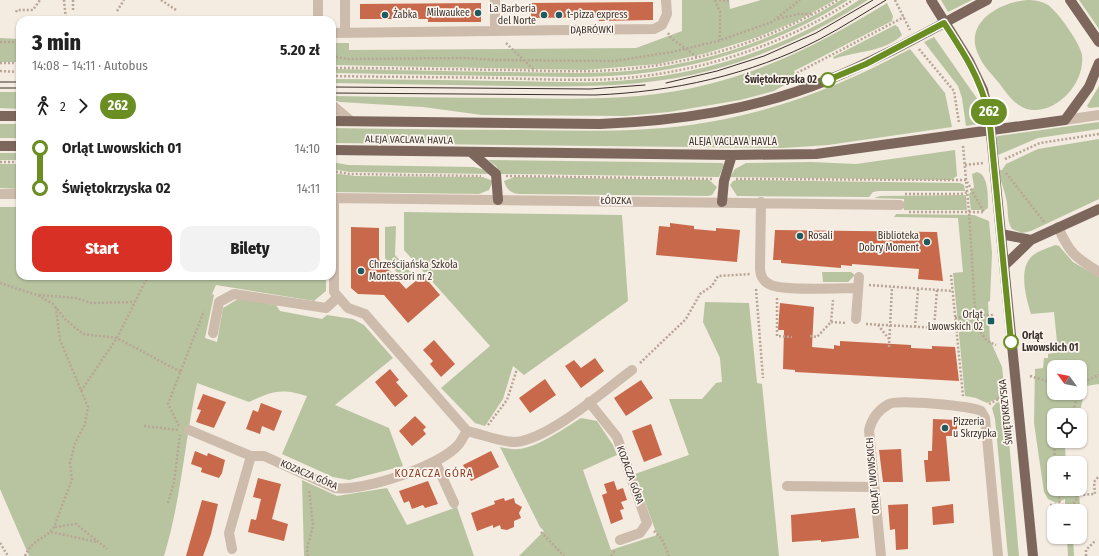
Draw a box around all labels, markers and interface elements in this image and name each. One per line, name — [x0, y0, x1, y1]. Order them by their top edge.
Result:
place label: La Barberia del Norte — [489, 3, 536, 27]
place label: Żabka — [393, 7, 417, 21]
place label: Milwaukee — [427, 7, 470, 19]
marker: Milwaukee — [473, 8, 483, 18]
place label: t-pizza express — [567, 9, 628, 21]
marker: Żabka — [380, 10, 390, 20]
marker: La Barberia del Norte — [539, 10, 549, 20]
marker: t-pizza express — [554, 10, 564, 20]
street label: DĄBRÓWKI — [570, 22, 614, 36]
text: 3 min — [32, 29, 81, 56]
text: 5.20 zł — [280, 41, 320, 59]
text: 14:08 – 14:11 · Autobus — [32, 58, 148, 73]
place label: Świętokrzyska 02 — [745, 72, 817, 86]
marker: Świętokrzyska 02 — [820, 72, 836, 88]
icon: walk — [32, 95, 54, 117]
icon: forward — [72, 95, 94, 117]
text: 262 — [108, 97, 128, 114]
text: 2 — [60, 99, 66, 114]
line badge: 262 — [966, 99, 1012, 125]
text: 262 — [979, 103, 999, 120]
street label: ALEJA VACLAVA HAVLA — [365, 133, 454, 147]
street label: ALEJA VACLAVA HAVLA — [689, 136, 778, 148]
text: Orląt Lwowskich 01 — [62, 139, 182, 157]
text: 14:10 — [295, 141, 320, 156]
text: Świętokrzyska 02 — [62, 179, 170, 197]
text: 14:11 — [296, 181, 320, 196]
street label: ŁÓDZKA — [600, 193, 633, 207]
button: Start — [32, 226, 172, 272]
button: Bilety — [180, 226, 320, 272]
place label: Rosali — [808, 230, 833, 242]
place label: Biblioteka Dobry Moment — [859, 230, 920, 254]
marker: Rosali — [795, 231, 805, 241]
marker: Biblioteka Dobry Moment — [922, 237, 932, 247]
place label: Chrześcijańska Szkoła Montessori nr 2 — [369, 259, 458, 283]
marker: Chrześcijańska Szkoła Montessori nr 2 — [356, 266, 366, 276]
place label: Orląt Lwowskich 02 — [928, 309, 984, 333]
marker: Orląt Lwowskich 02 — [986, 316, 996, 326]
place label: Orląt Lwowskich 01 — [1022, 330, 1078, 354]
marker: Orląt Lwowskich 01 — [1003, 334, 1019, 350]
north arrow — [1047, 360, 1087, 400]
map controls — [1047, 360, 1087, 544]
street label: ŚWIĘTOKRZYSKA — [995, 378, 1015, 446]
button: locate — [1047, 408, 1087, 448]
place label: Pizzeria u Skrzypka — [953, 416, 997, 440]
marker: Pizzeria u Skrzypka — [940, 423, 950, 433]
street label: ORLĄT LWOWSKICH — [864, 437, 882, 515]
street label: KOZACZA GÓRA — [614, 444, 648, 506]
street label: KOZACZA GÓRA — [279, 456, 341, 493]
button: + — [1047, 456, 1087, 496]
district label: KOZACZA GÓRA — [394, 466, 474, 480]
button: − — [1047, 504, 1087, 544]

